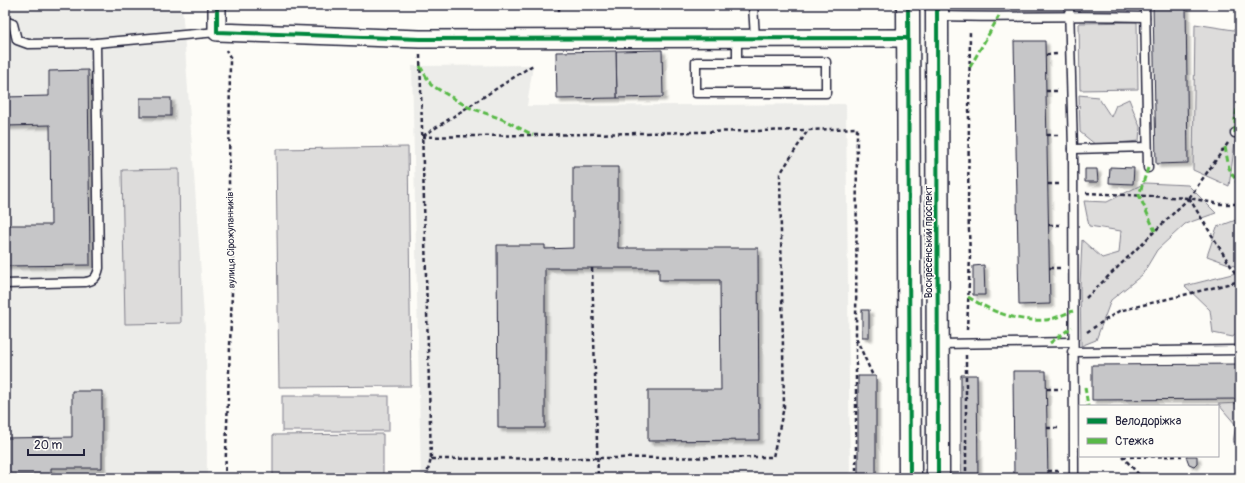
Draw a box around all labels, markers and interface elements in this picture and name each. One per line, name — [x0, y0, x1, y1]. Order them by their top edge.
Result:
street label: Воскресенський проспект — [923, 186, 935, 298]
street label: вулиця Сірожупанників — [224, 191, 238, 288]
legend — [1079, 405, 1219, 457]
text: Велодоріжка — [1115, 414, 1182, 429]
scale bar — [28, 431, 84, 457]
text: Стежка — [1115, 434, 1154, 449]
text: 20 m — [34, 438, 63, 453]

